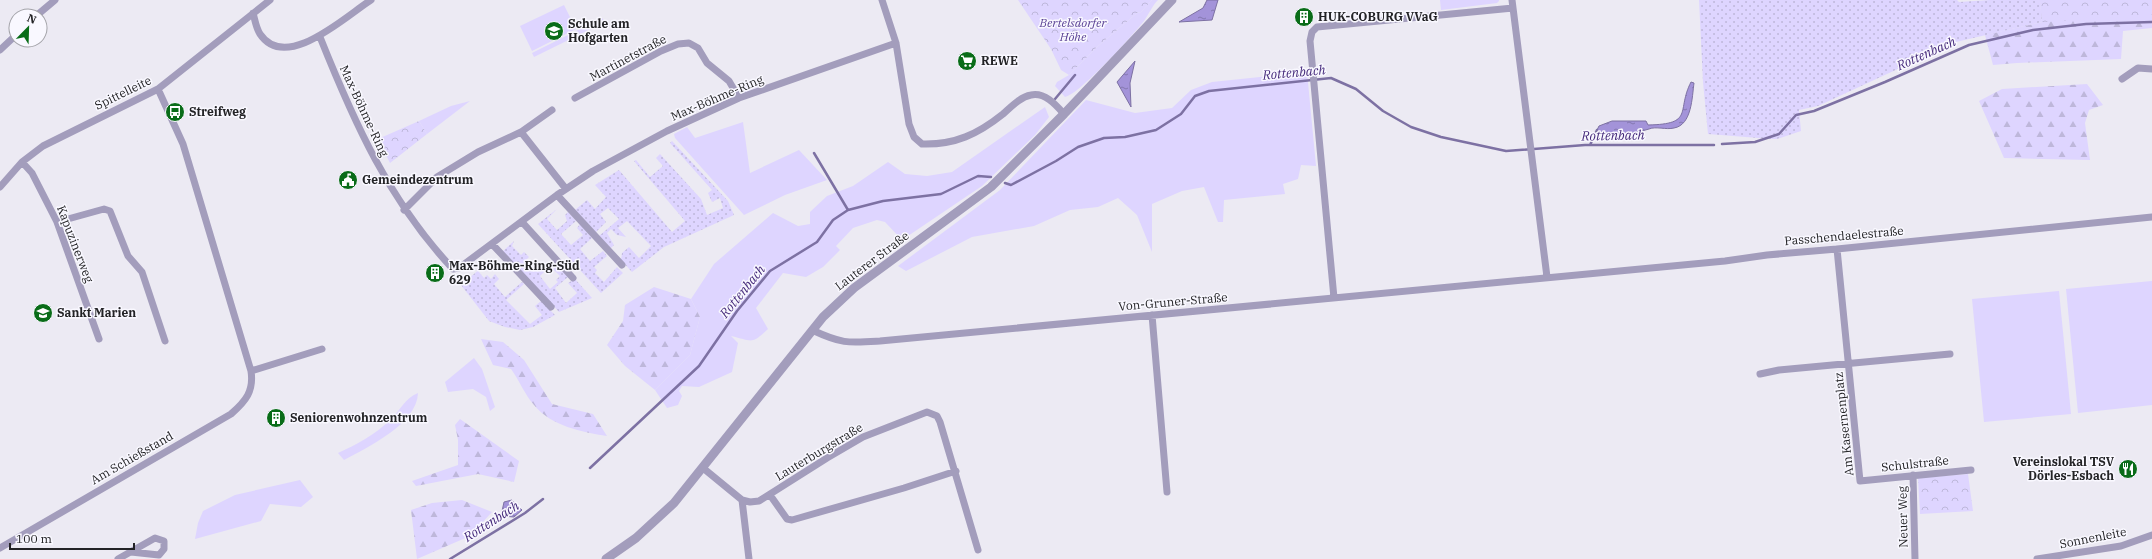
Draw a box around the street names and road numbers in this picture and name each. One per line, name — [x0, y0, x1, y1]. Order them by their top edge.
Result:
street label: Martinetstraße — [587, 31, 669, 84]
street label: Max-Böhme-Ring — [337, 63, 392, 159]
street label: Max-Böhme-Ring — [668, 71, 766, 124]
street label: Spittelleite — [92, 72, 153, 113]
street label: Kapuzinerweg — [54, 203, 97, 285]
street label: Passchendaelestraße — [1784, 223, 1904, 248]
street label: Lauterer Straße — [832, 228, 912, 293]
street label: Von-Gruner-Straße — [1118, 289, 1228, 314]
street label: Am Kasernenplatz — [1831, 371, 1856, 477]
street label: Lauterburgstraße — [772, 420, 865, 484]
street label: Am Schießstand — [88, 428, 176, 487]
street label: Schulstraße — [1880, 453, 1949, 475]
street label: Neuer Weg — [1894, 486, 1911, 548]
street label: Sonnenleite — [2058, 524, 2128, 551]

